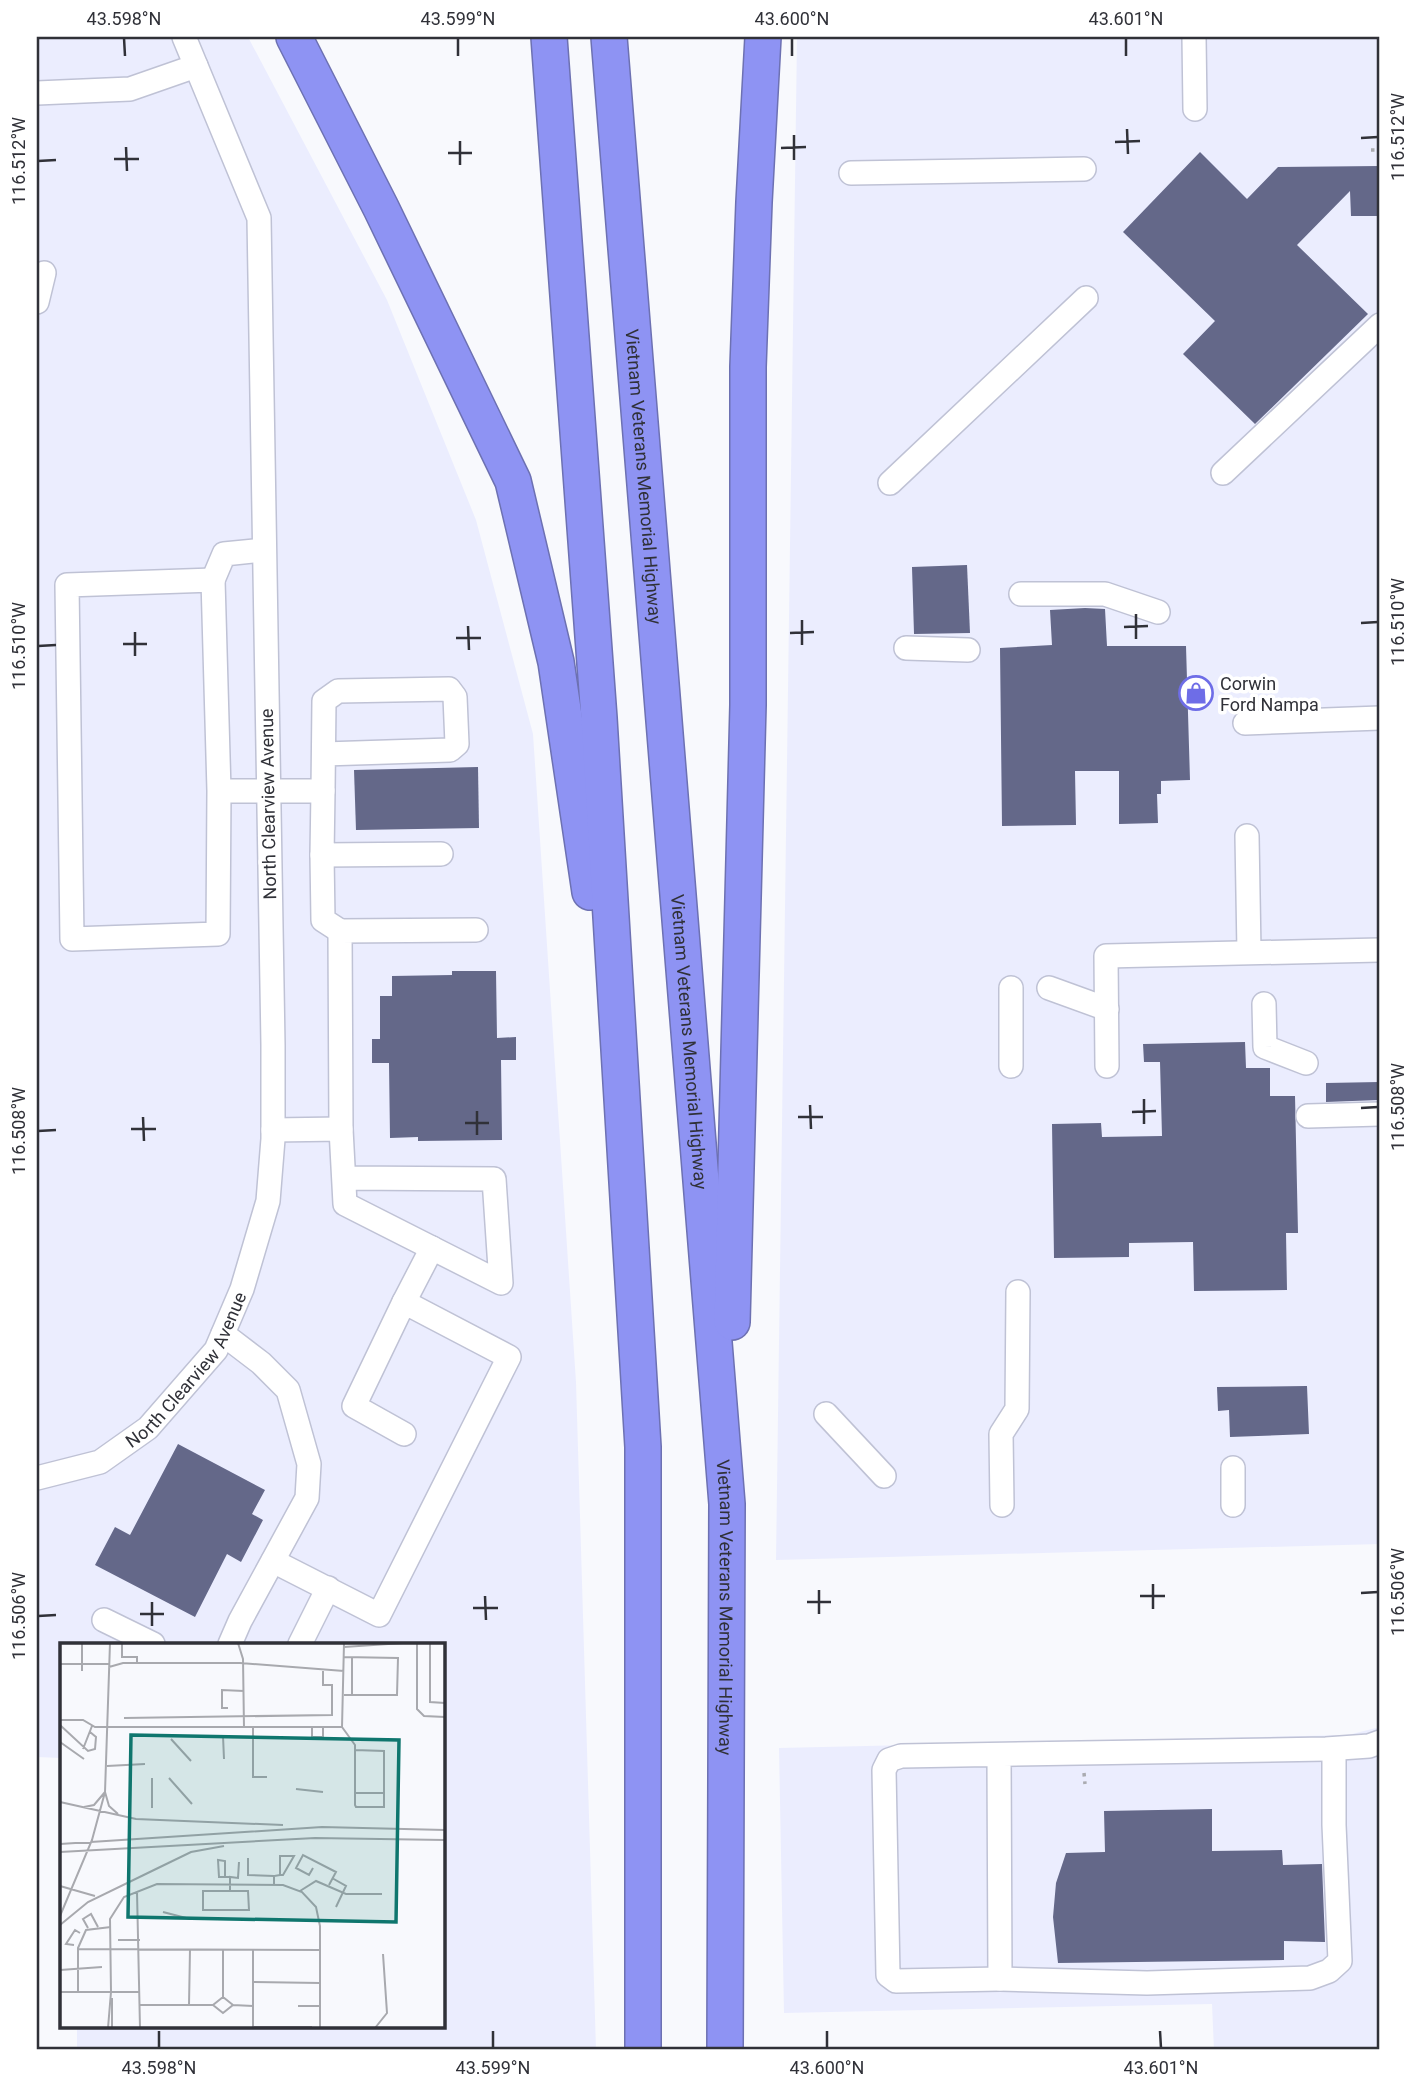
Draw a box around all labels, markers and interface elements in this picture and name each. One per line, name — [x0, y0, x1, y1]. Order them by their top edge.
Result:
text: 43.598°N — [87, 8, 161, 29]
text: 43.599°N — [421, 8, 495, 29]
text: 43.600°N — [755, 8, 829, 29]
text: 43.601°N — [1089, 8, 1163, 29]
text: 116.512°W — [1387, 93, 1408, 181]
text: 116.512°W — [8, 117, 29, 205]
street label: Vietnam Veterans Memorial Highway — [622, 328, 667, 625]
text: 116.510°W — [1387, 578, 1408, 666]
text: 116.510°W — [8, 602, 29, 690]
place label: Corwin Ford Nampa — [1220, 673, 1319, 715]
shop icon: Corwin Ford Nampa — [1177, 674, 1215, 712]
street label: North Clearview Avenue — [256, 708, 280, 900]
street label: Vietnam Veterans Memorial Highway — [667, 893, 712, 1191]
text: 116.508°W — [1387, 1063, 1408, 1151]
text: 116.508°W — [8, 1087, 29, 1175]
street label: North Clearview Avenue — [121, 1289, 250, 1451]
street label: Vietnam Veterans Memorial Highway — [713, 1459, 738, 1756]
text: 116.506°W — [1387, 1548, 1408, 1636]
text: 116.506°W — [8, 1572, 29, 1660]
inset map — [60, 1643, 444, 2028]
text: 43.598°N — [122, 2057, 196, 2078]
text: 43.599°N — [456, 2057, 530, 2078]
text: 43.600°N — [790, 2057, 864, 2078]
text: 43.601°N — [1124, 2057, 1198, 2078]

